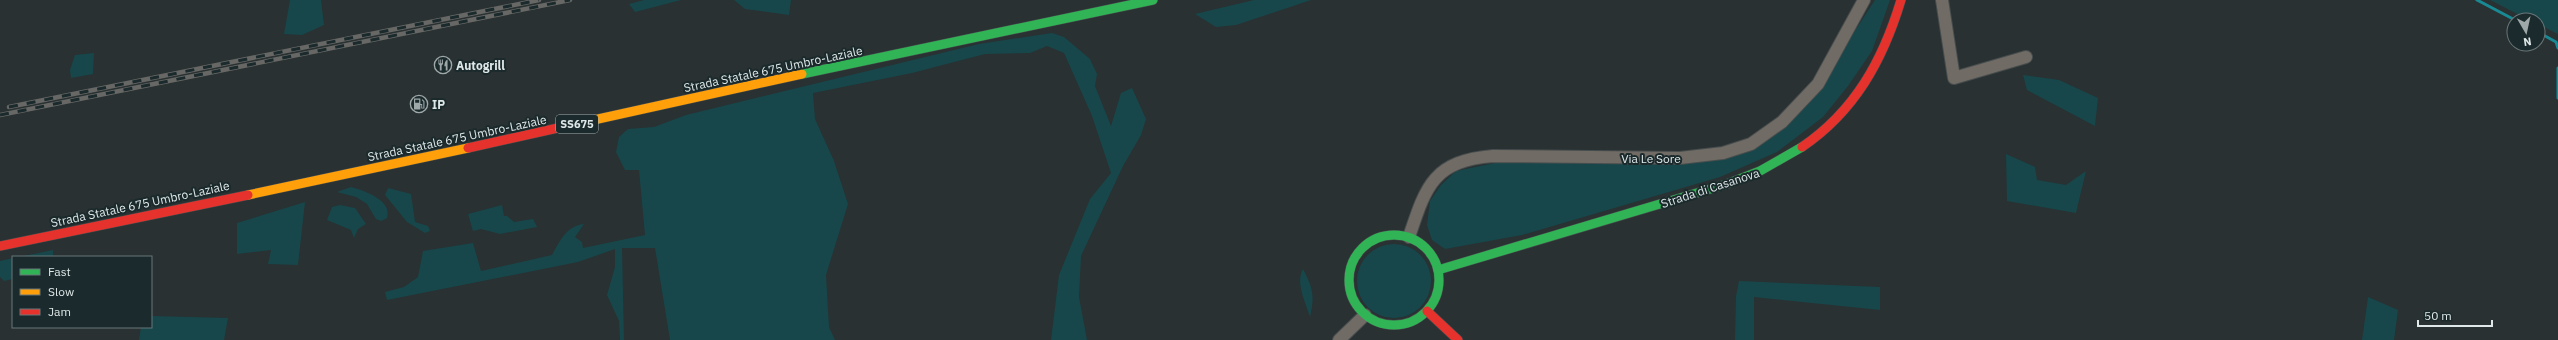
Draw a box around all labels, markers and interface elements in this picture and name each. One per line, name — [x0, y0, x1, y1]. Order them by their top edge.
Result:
north arrow — [2506, 12, 2546, 52]
text: N — [2523, 34, 2533, 49]
street label: Strada Statale 675 Umbro-Laziale — [682, 43, 864, 95]
restaurant icon: Autogrill — [433, 55, 453, 75]
place label: Autogrill — [456, 58, 505, 73]
fuel station icon: IP — [409, 94, 429, 114]
place label: IP — [432, 97, 445, 112]
street label: Strada Statale 675 Umbro-Laziale — [366, 112, 548, 164]
road number: SS675 — [556, 115, 598, 133]
street label: Via Le Sore — [1621, 151, 1681, 166]
street label: Strada di Casanova — [1659, 165, 1762, 211]
street label: Strada Statale 675 Umbro-Laziale — [49, 178, 231, 230]
legend — [12, 256, 152, 328]
text: Fast — [48, 264, 71, 279]
text: Slow — [48, 284, 74, 299]
scale bar — [2418, 302, 2492, 328]
text: Jam — [48, 304, 71, 319]
text: 50 m — [2424, 308, 2452, 323]

